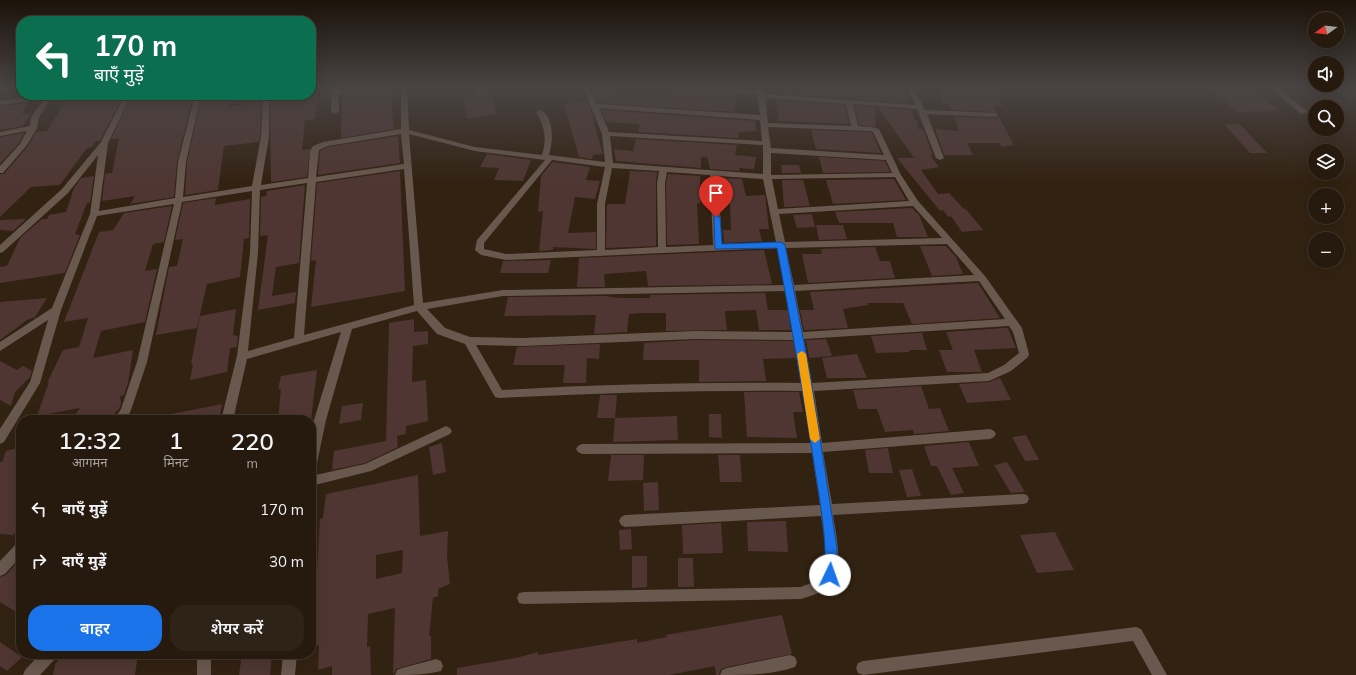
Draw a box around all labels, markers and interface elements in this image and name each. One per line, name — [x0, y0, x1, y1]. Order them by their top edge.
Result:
north arrow — [1308, 12, 1344, 48]
map controls — [1308, 12, 1344, 268]
text: 170 m — [94, 28, 177, 63]
icon: left — [28, 32, 80, 84]
button: sound — [1308, 56, 1344, 92]
text: बाएँ मुड़ें — [94, 63, 144, 86]
button: search — [1308, 100, 1344, 136]
button: layers — [1308, 144, 1344, 180]
pin — [699, 176, 733, 217]
icon: arrive — [705, 182, 727, 204]
button: + — [1308, 188, 1344, 224]
button: − — [1308, 232, 1344, 268]
text: 12:32 — [58, 425, 121, 455]
text: 1 — [169, 425, 183, 455]
text: 220 — [231, 426, 274, 456]
text: आगमन — [72, 454, 108, 470]
text: मिनट — [164, 454, 189, 470]
text: m — [247, 455, 258, 471]
icon: left — [28, 498, 50, 520]
text: बाएँ मुड़ें — [62, 499, 107, 518]
text: 170 m — [260, 500, 304, 519]
icon: right — [28, 550, 50, 572]
text: दाएँ मुड़ें — [62, 551, 106, 570]
text: 30 m — [269, 552, 304, 571]
position arrow — [809, 554, 851, 596]
button: बाहर — [28, 605, 162, 651]
button: शेयर करें — [170, 605, 304, 651]

